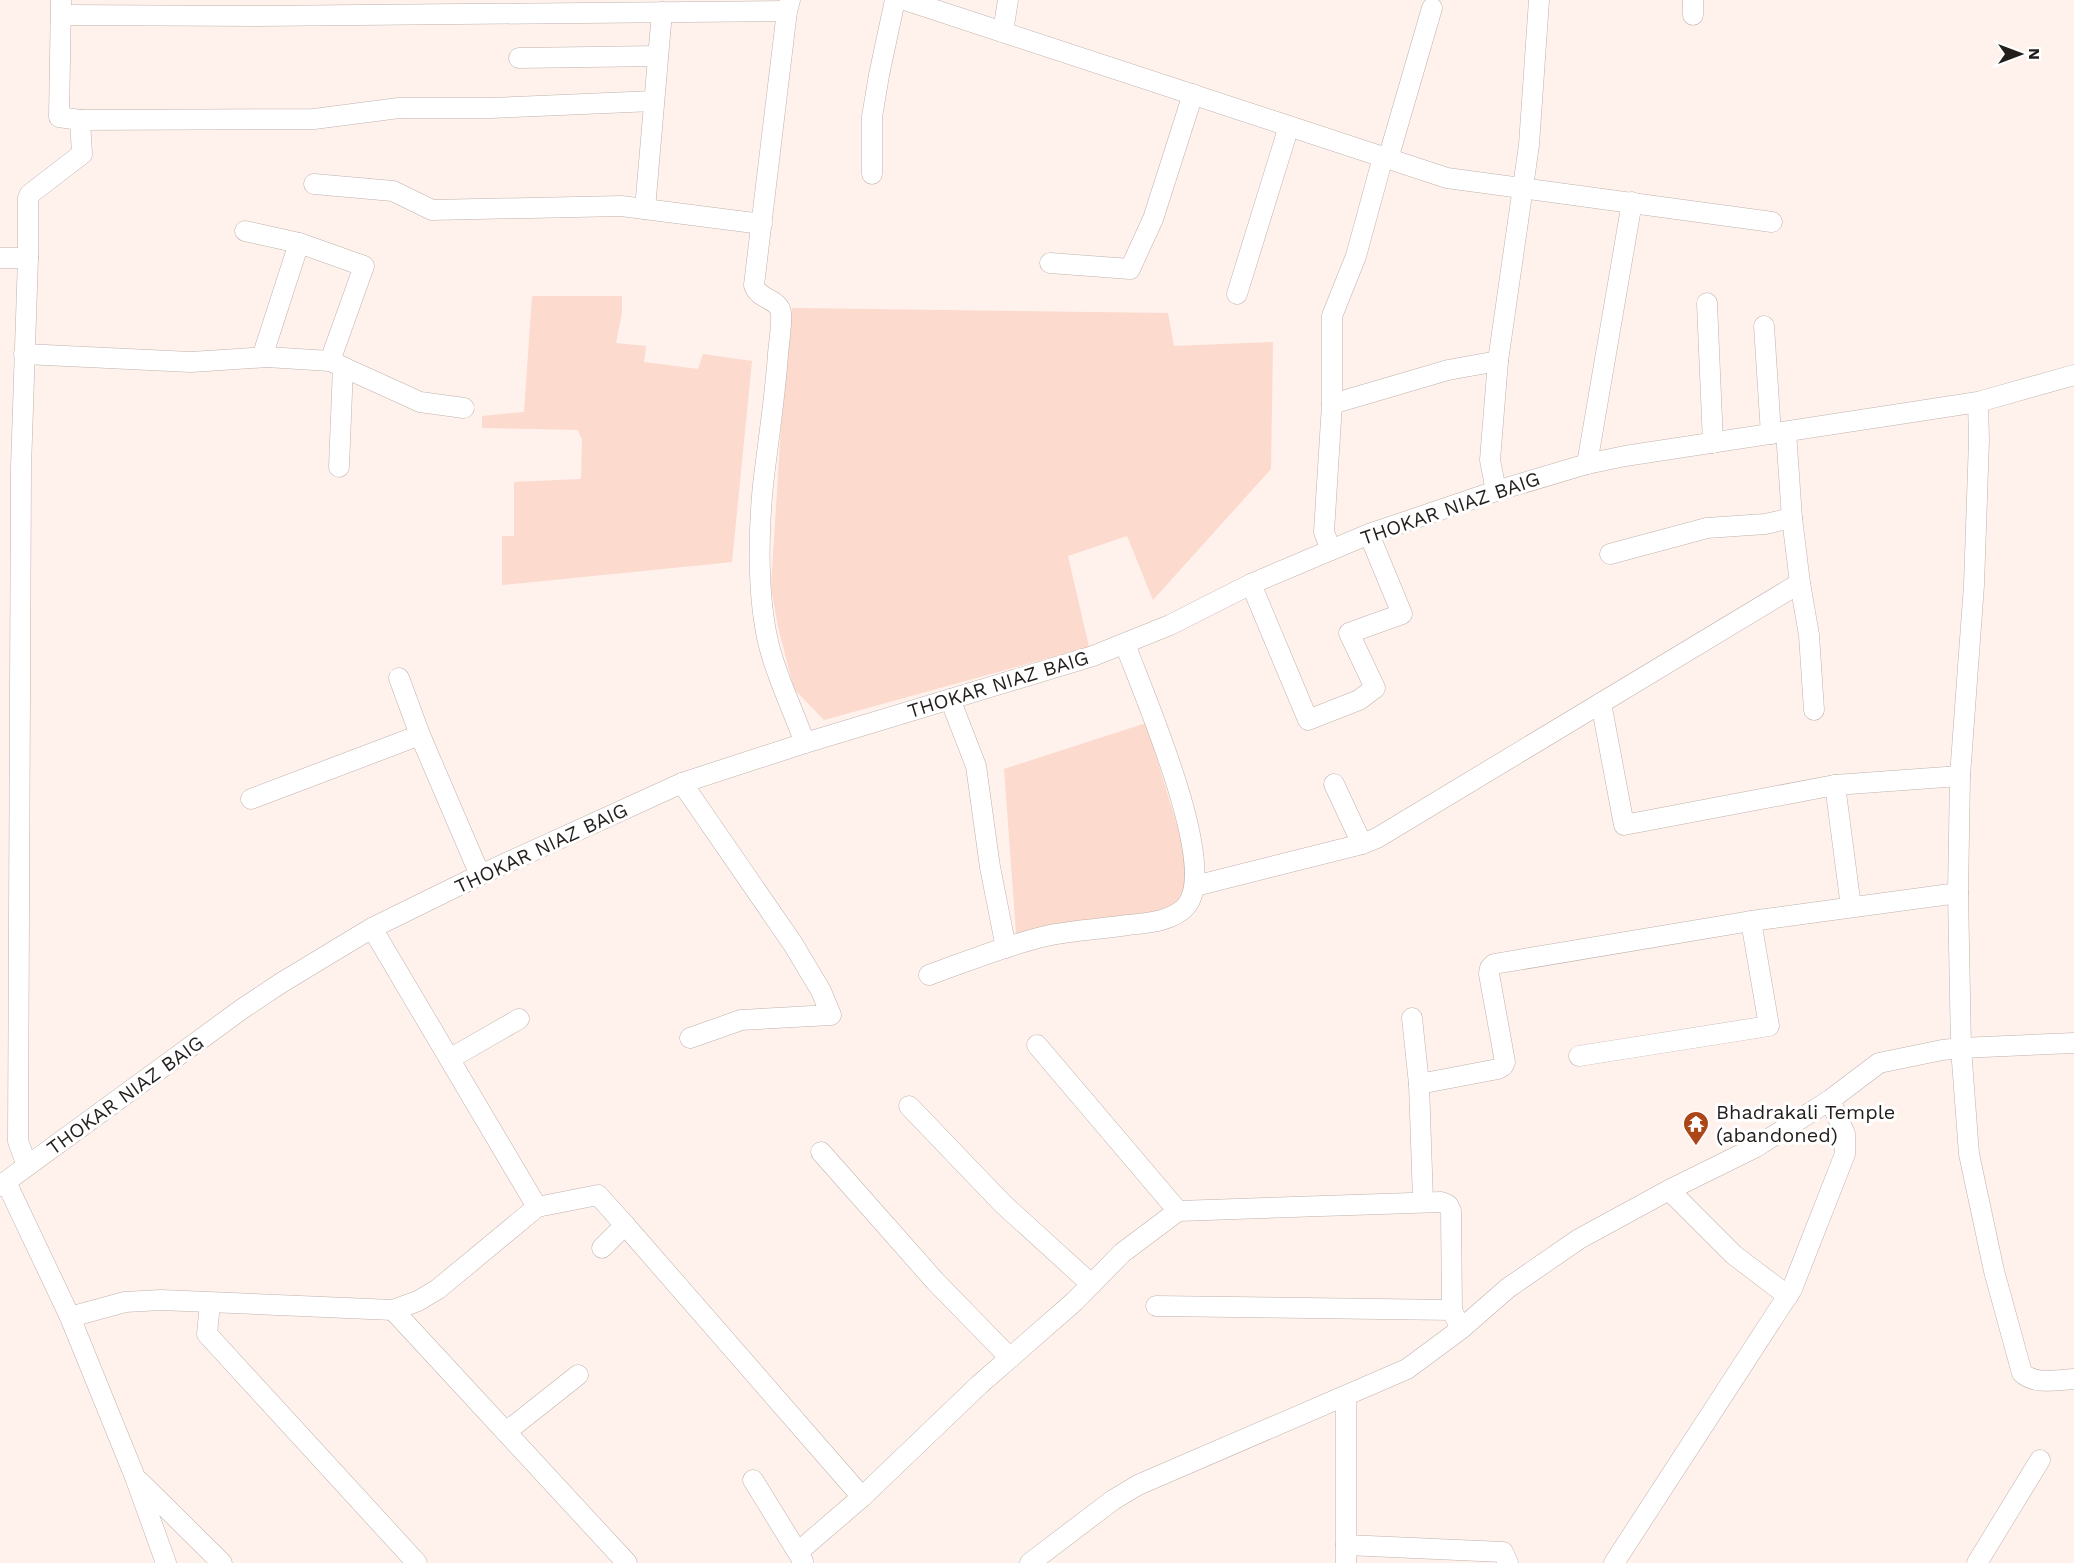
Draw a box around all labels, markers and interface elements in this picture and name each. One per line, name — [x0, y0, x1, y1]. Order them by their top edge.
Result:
north arrow — [1990, 24, 2050, 84]
text: N — [2025, 48, 2044, 60]
street label: THOKAR NIAZ BAIG — [1357, 466, 1543, 550]
street label: THOKAR NIAZ BAIG — [905, 645, 1091, 723]
street label: THOKAR NIAZ BAIG — [451, 797, 631, 899]
street label: THOKAR NIAZ BAIG — [42, 1030, 208, 1160]
place label: Bhadrakali Temple (abandoned) — [1716, 1100, 1895, 1147]
temple icon: Bhadrakali Temple (abandoned) — [1681, 1109, 1711, 1147]

